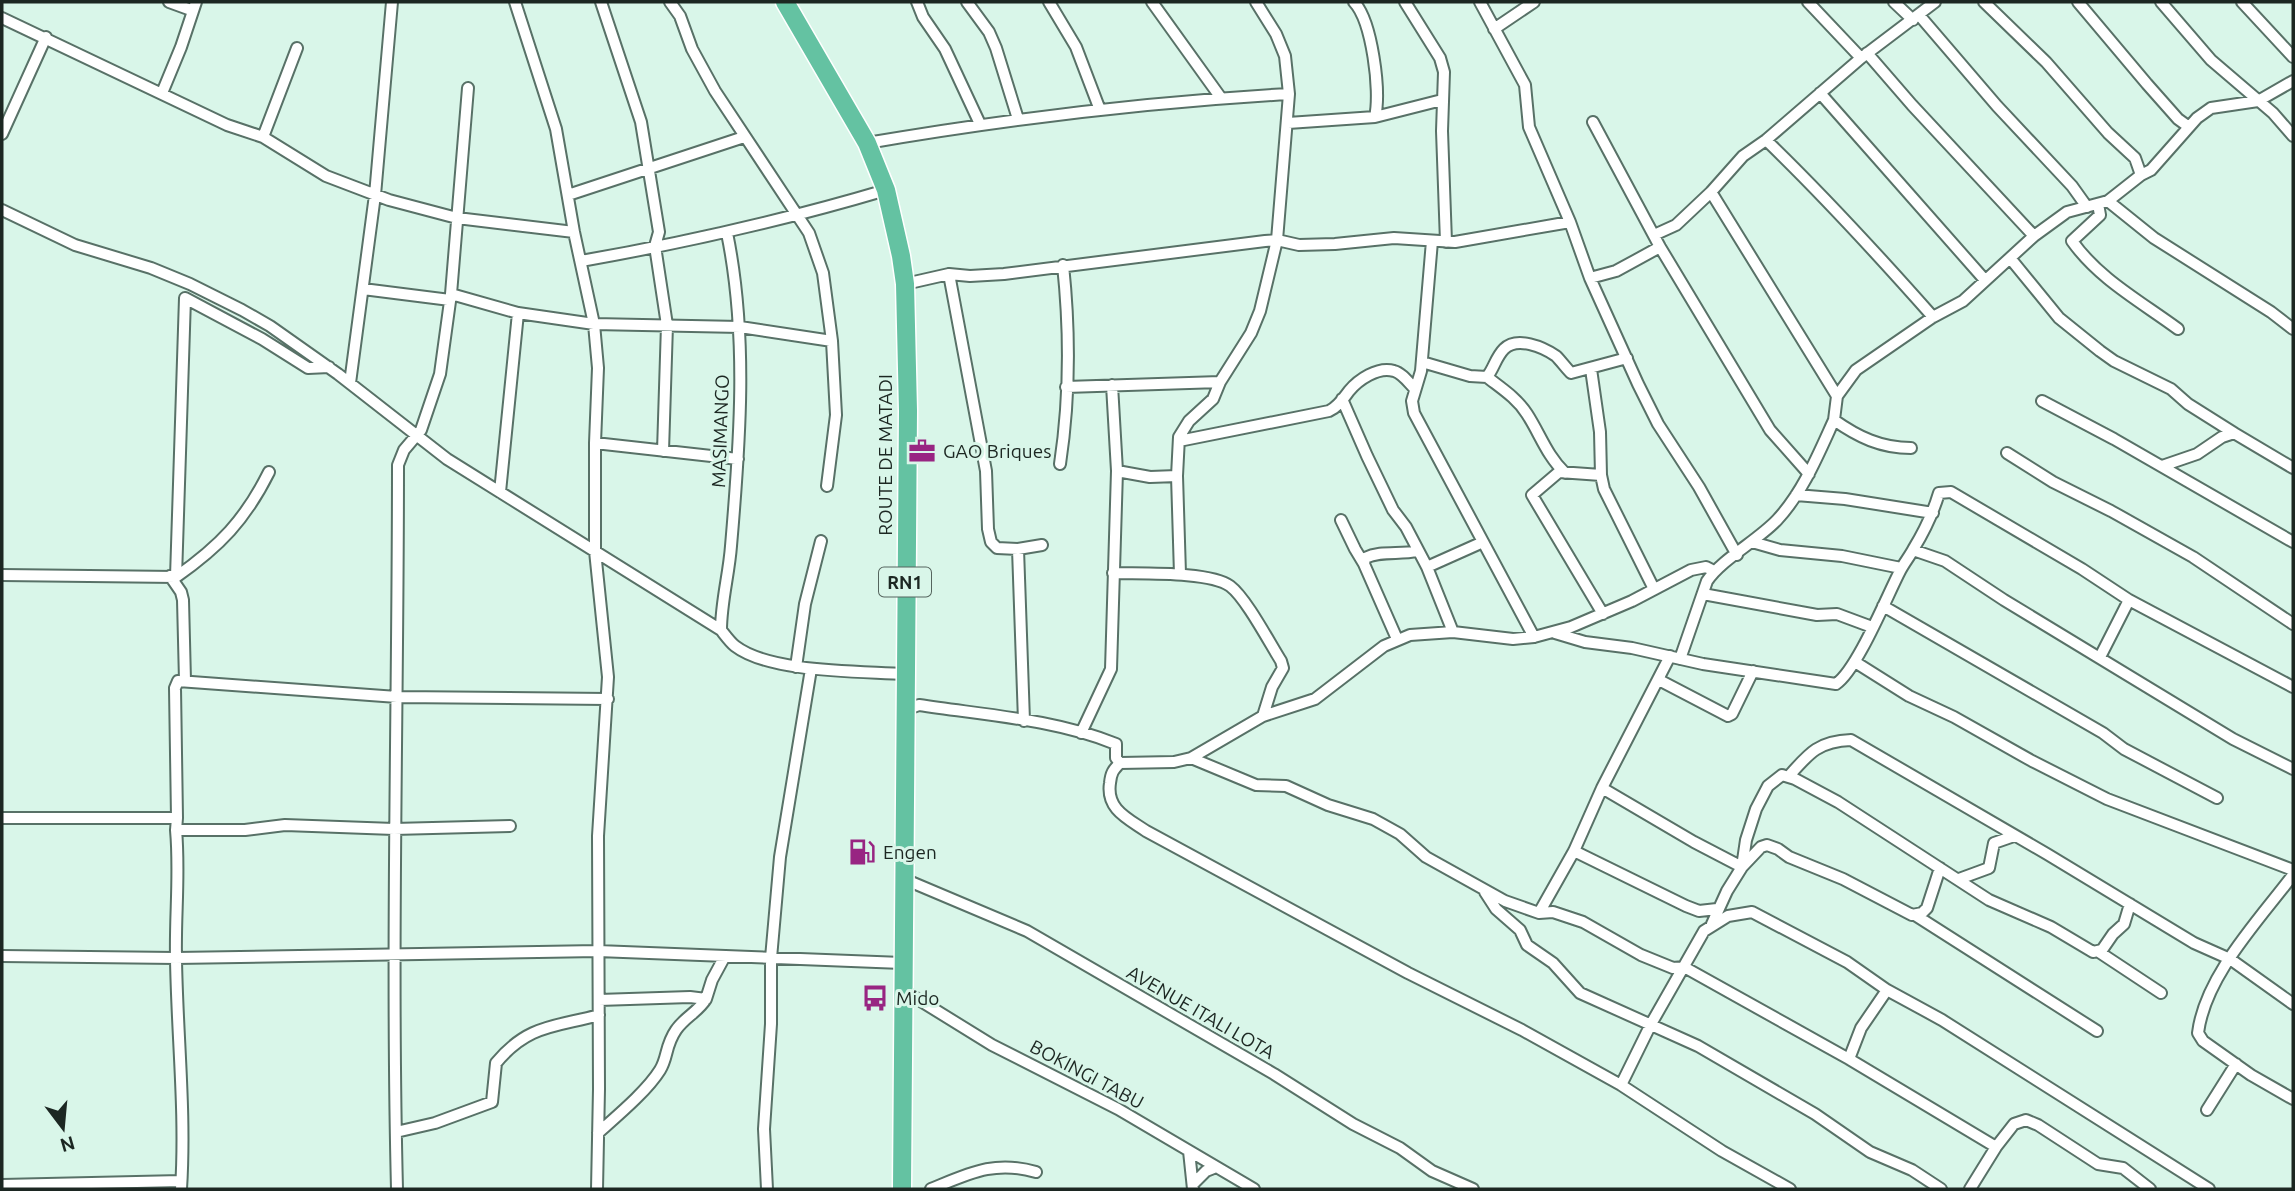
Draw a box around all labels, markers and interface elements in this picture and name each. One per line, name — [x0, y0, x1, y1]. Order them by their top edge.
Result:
street label: MASIMANGO — [707, 374, 733, 488]
street label: ROUTE DE MATADI — [874, 374, 896, 536]
office icon: GAO Briques — [907, 436, 937, 466]
place label: GAO Briques — [943, 440, 1051, 462]
road number: RN1 — [879, 568, 931, 596]
fuel station icon: Engen — [847, 837, 877, 867]
place label: Engen — [883, 841, 937, 863]
street label: AVENUE ITALI LOTA — [1123, 961, 1279, 1064]
bus stop icon: Mido — [860, 983, 890, 1013]
place label: Mido — [896, 987, 939, 1009]
street label: BOKINGI TABU — [1026, 1035, 1148, 1113]
north arrow — [28, 1093, 98, 1163]
text: N — [58, 1132, 78, 1157]

